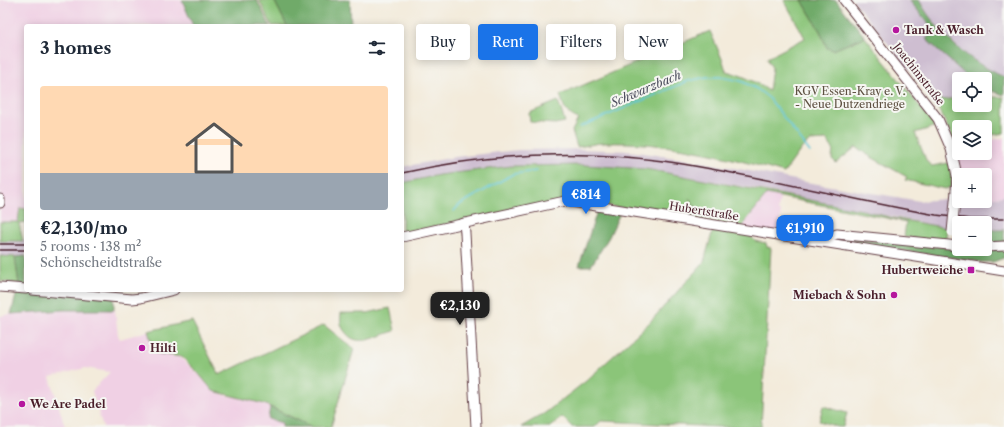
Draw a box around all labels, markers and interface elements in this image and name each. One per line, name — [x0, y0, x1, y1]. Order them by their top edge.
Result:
place label: Tank & Wasch — [904, 23, 984, 37]
chip: Buy — [416, 24, 470, 60]
chip: Rent — [478, 24, 538, 60]
chip: Filters — [546, 24, 616, 60]
chip: New — [624, 24, 683, 60]
marker: Tank & Wasch — [891, 25, 901, 35]
icon: filters — [366, 37, 388, 59]
text: 3 homes — [40, 38, 111, 58]
street label: Joachimstraße — [889, 38, 948, 108]
water label: Schwarzbach — [607, 67, 683, 110]
map controls — [952, 72, 992, 256]
button: locate — [952, 72, 992, 112]
park label: KGV Essen-Kray e. V. - Neue Dutzendriege — [794, 84, 906, 111]
icon: home — [178, 112, 250, 184]
button: layers — [952, 120, 992, 160]
button: + — [952, 168, 992, 208]
pin: €814 — [562, 181, 610, 215]
text: €814 — [571, 186, 601, 202]
street label: Hubertstraße — [668, 199, 740, 223]
pin: €1,910 — [772, 215, 838, 249]
button: − — [952, 216, 992, 256]
text: €2,130/mo — [40, 218, 127, 238]
text: €1,910 — [785, 220, 825, 236]
text: 5 rooms · 138 m² — [40, 238, 141, 254]
text: Schönscheidtstraße — [40, 254, 162, 270]
place label: Hubertweiche — [881, 263, 963, 277]
marker: Hubertweiche — [966, 265, 976, 275]
place label: Miebach & Sohn — [793, 288, 886, 302]
marker: Miebach & Sohn — [889, 290, 899, 300]
pin: €2,130 — [427, 292, 493, 326]
text: €2,130 — [440, 297, 481, 313]
place label: Hilti — [150, 341, 176, 355]
marker: Hilti — [137, 343, 147, 353]
place label: We Are Padel — [29, 397, 106, 411]
marker: We Are Padel — [17, 399, 27, 409]

